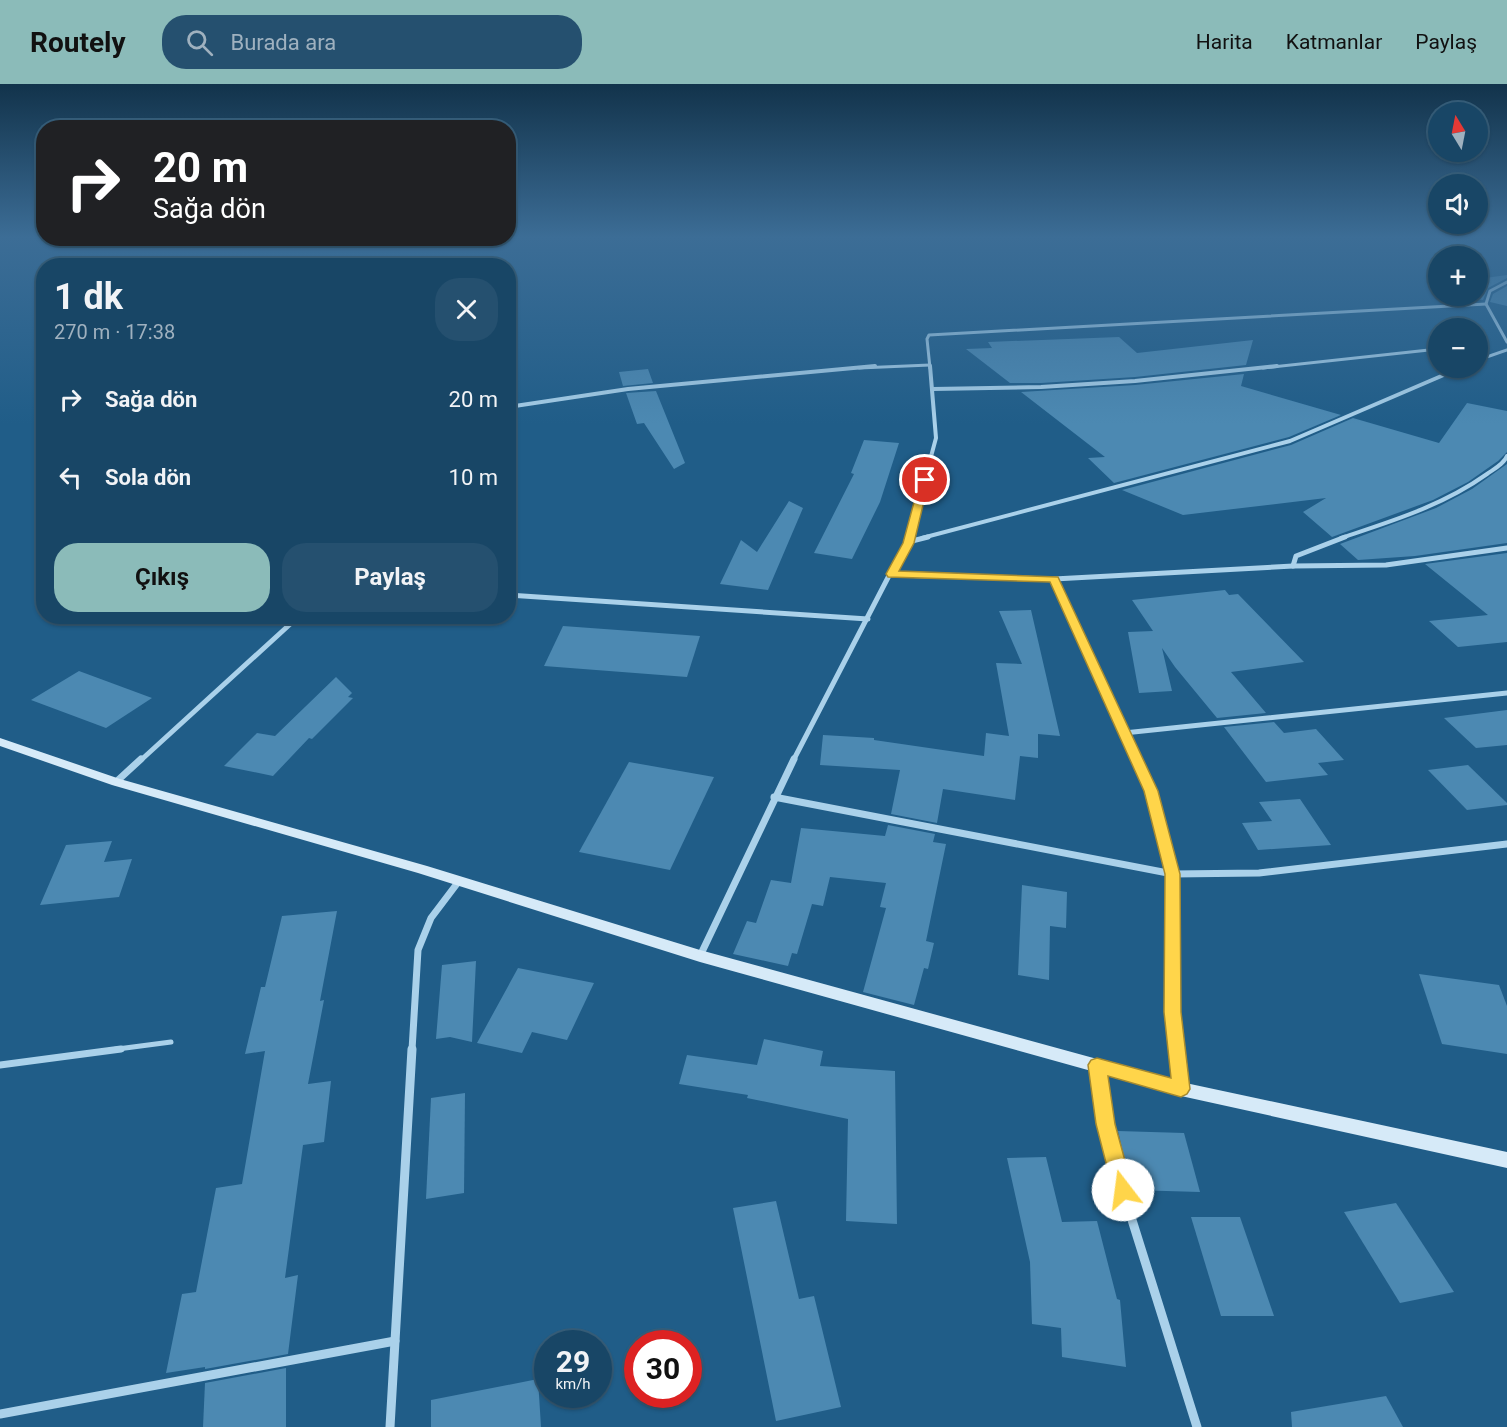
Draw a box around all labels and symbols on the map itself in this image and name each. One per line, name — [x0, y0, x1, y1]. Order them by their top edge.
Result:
north arrow — [1428, 102, 1488, 162]
pin — [899, 454, 950, 505]
position arrow — [1091, 1158, 1155, 1222]
speed limit sign: 30 — [624, 1330, 702, 1408]

